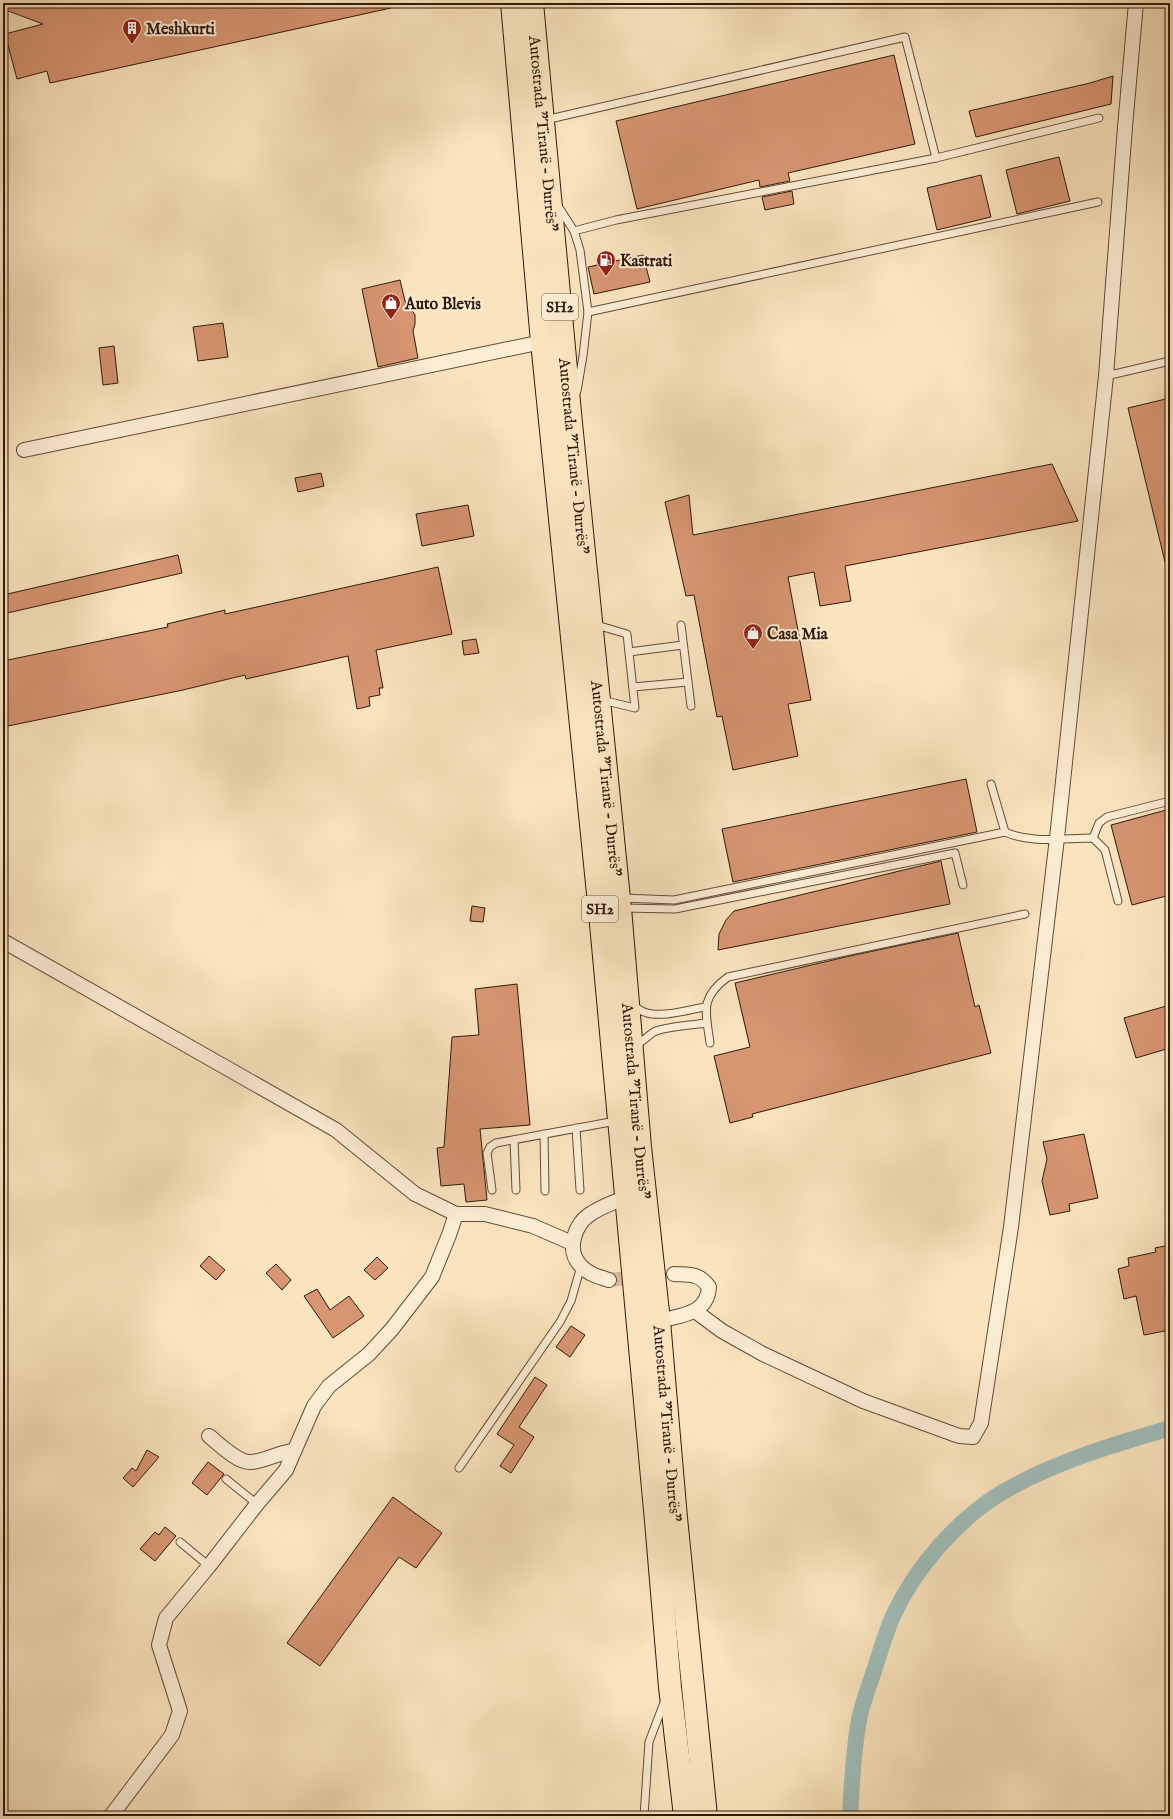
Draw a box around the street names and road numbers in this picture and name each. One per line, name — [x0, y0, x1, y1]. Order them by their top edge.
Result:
street label: Autostrada "Tiranë - Durrës" — [523, 34, 561, 233]
road number: SH2 — [542, 294, 578, 320]
street label: Autostrada "Tiranë - Durrës" — [553, 356, 592, 555]
street label: Autostrada "Tiranë - Durrës" — [585, 679, 625, 878]
road number: SH2 — [582, 896, 618, 922]
street label: Autostrada "Tiranë - Durrës" — [616, 1001, 654, 1200]
street label: Autostrada "Tiranë - Durrës" — [647, 1324, 684, 1523]

